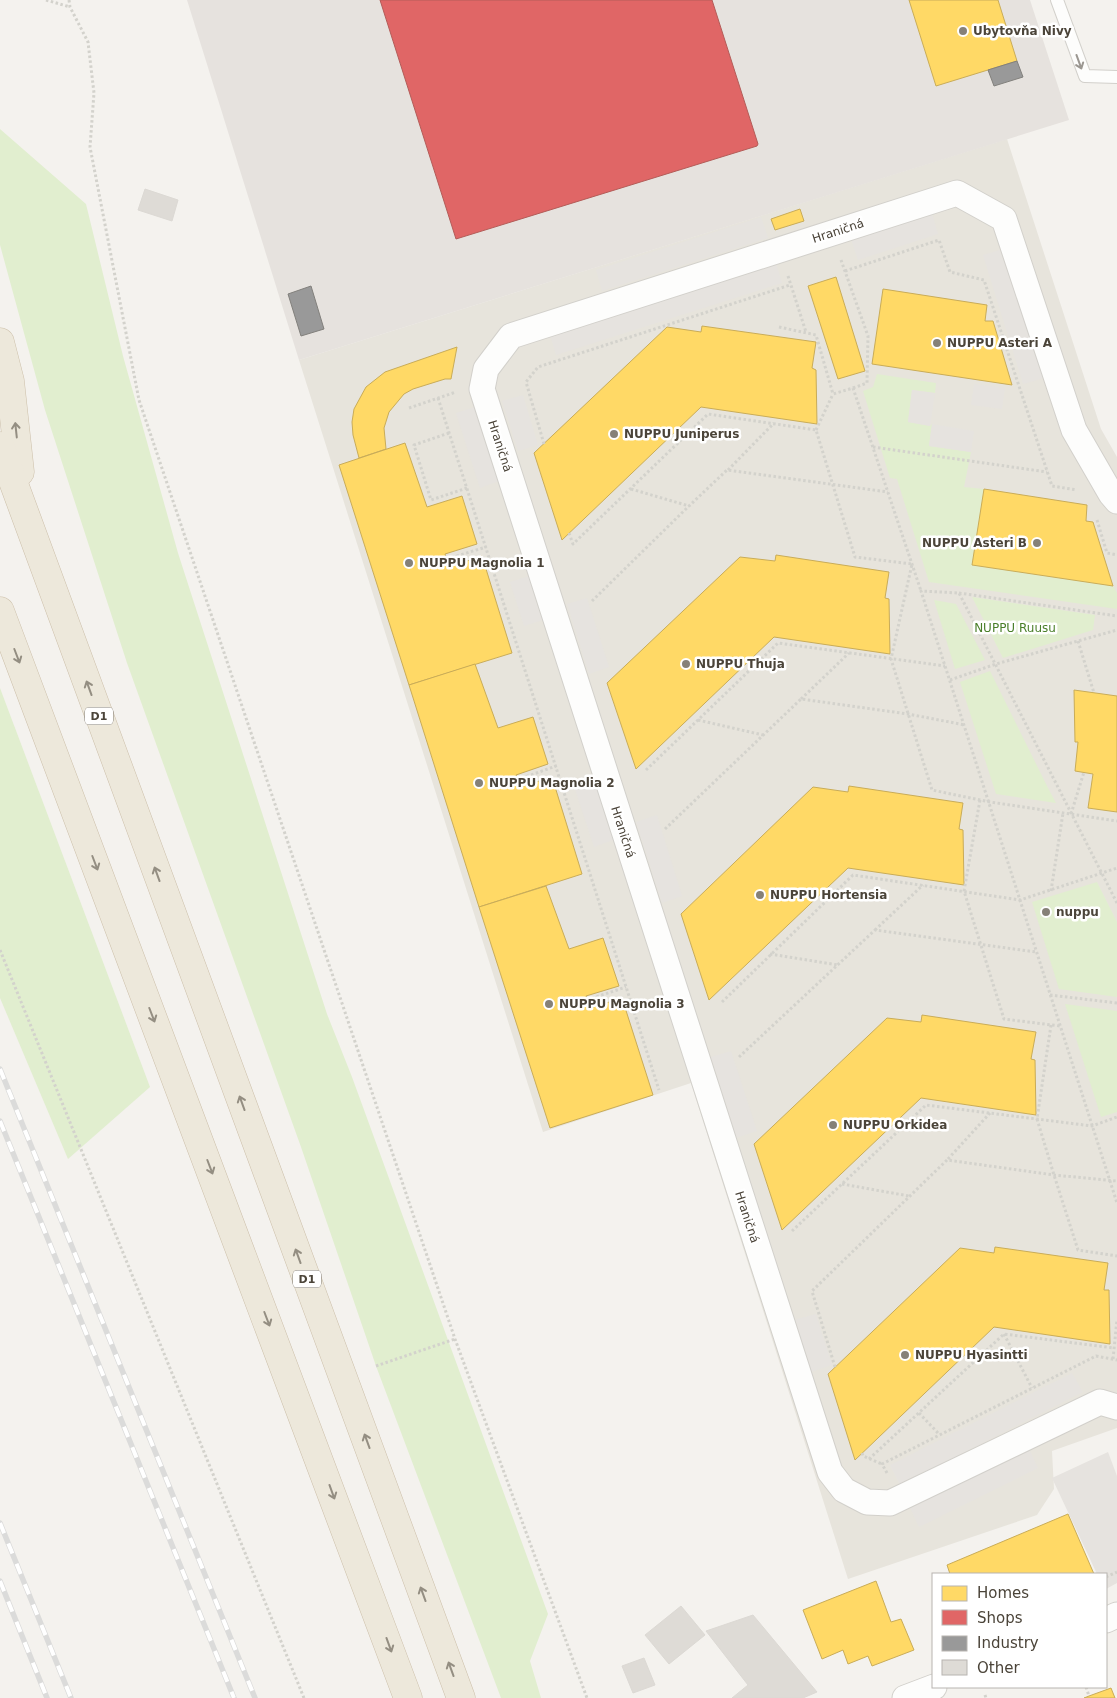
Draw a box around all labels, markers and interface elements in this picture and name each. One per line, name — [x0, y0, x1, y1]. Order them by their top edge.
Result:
place label: Ubytovňa Nivy — [973, 24, 1072, 38]
marker: Ubytovňa Nivy — [957, 25, 969, 37]
one-way arrow — [1075, 54, 1084, 69]
street label: Hraničná — [810, 216, 866, 246]
place label: NUPPU Asteri A — [947, 336, 1053, 350]
marker: NUPPU Asteri A — [931, 337, 943, 349]
street label: Hraničná — [485, 418, 515, 474]
one-way arrow — [11, 423, 20, 439]
place label: NUPPU Juniperus — [624, 427, 739, 441]
marker: NUPPU Juniperus — [608, 428, 620, 440]
place label: NUPPU Asteri B — [922, 536, 1027, 550]
marker: NUPPU Asteri B — [1031, 537, 1043, 549]
place label: NUPPU Magnolia 1 — [419, 556, 545, 570]
marker: NUPPU Magnolia 1 — [403, 557, 415, 569]
park label: NUPPU Ruusu — [974, 621, 1056, 635]
one-way arrow — [13, 648, 22, 664]
place label: NUPPU Thuja — [696, 657, 785, 671]
marker: NUPPU Thuja — [680, 658, 692, 670]
one-way arrow — [84, 681, 93, 697]
road number: D1 — [85, 708, 113, 724]
place label: NUPPU Magnolia 2 — [489, 776, 615, 790]
marker: NUPPU Magnolia 2 — [473, 777, 485, 789]
street label: Hraničná — [608, 804, 638, 860]
one-way arrow — [91, 854, 100, 870]
one-way arrow — [152, 866, 161, 882]
place label: NUPPU Hortensia — [770, 888, 887, 902]
marker: NUPPU Hortensia — [754, 889, 766, 901]
place label: nuppu — [1056, 905, 1099, 919]
marker: nuppu — [1040, 906, 1052, 918]
place label: NUPPU Magnolia 3 — [559, 997, 685, 1011]
marker: NUPPU Magnolia 3 — [543, 998, 555, 1010]
one-way arrow — [148, 1006, 157, 1022]
one-way arrow — [237, 1096, 246, 1112]
place label: NUPPU Orkidea — [843, 1118, 947, 1132]
marker: NUPPU Orkidea — [827, 1119, 839, 1131]
one-way arrow — [206, 1159, 215, 1174]
street label: Hraničná — [732, 1189, 762, 1245]
one-way arrow — [293, 1249, 302, 1264]
road number: D1 — [293, 1270, 321, 1288]
one-way arrow — [263, 1310, 272, 1326]
place label: NUPPU Hyasintti — [915, 1348, 1028, 1362]
marker: NUPPU Hyasintti — [899, 1349, 911, 1361]
one-way arrow — [362, 1434, 371, 1449]
one-way arrow — [328, 1484, 337, 1499]
legend — [932, 1573, 1107, 1688]
text: Homes — [977, 1584, 1029, 1602]
one-way arrow — [418, 1586, 427, 1602]
text: Shops — [977, 1609, 1023, 1627]
text: Industry — [977, 1634, 1039, 1652]
one-way arrow — [385, 1636, 394, 1652]
text: Other — [977, 1659, 1020, 1677]
one-way arrow — [445, 1661, 454, 1676]

